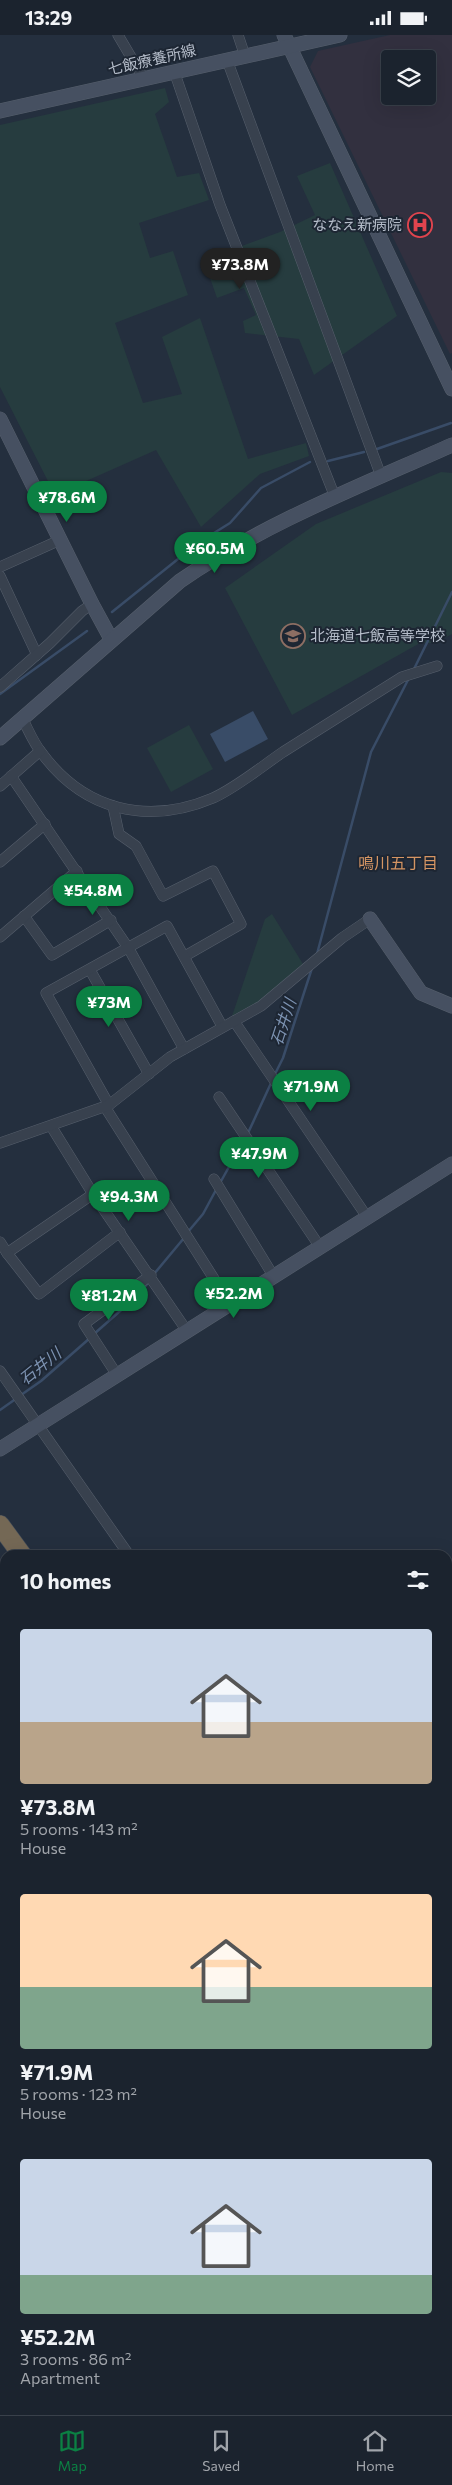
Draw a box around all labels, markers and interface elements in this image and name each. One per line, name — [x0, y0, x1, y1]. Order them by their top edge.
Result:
text: 13:29 — [25, 6, 72, 29]
street label: 七飯療養所線 — [106, 40, 198, 78]
map controls — [381, 50, 436, 105]
button: layers — [381, 50, 436, 105]
hospital icon: ななえ新病院 — [407, 212, 433, 238]
place label: ななえ新病院 — [312, 215, 402, 233]
pin: ¥73.8M — [199, 247, 281, 290]
text: ¥73.8M — [211, 254, 269, 273]
pin: ¥78.6M — [26, 481, 108, 523]
text: ¥78.6M — [38, 487, 96, 506]
pin: ¥60.5M — [174, 531, 256, 574]
text: ¥60.5M — [185, 538, 245, 557]
school or university icon: 北海道七飯高等学校 — [280, 623, 306, 649]
place label: 北海道七飯高等学校 — [310, 626, 445, 644]
district label: 鳴川五丁目 — [358, 853, 438, 872]
pin: ¥54.8M — [52, 873, 134, 916]
text: ¥54.8M — [64, 880, 122, 899]
pin: ¥73M — [79, 985, 139, 1028]
text: ¥73M — [87, 992, 131, 1011]
water label: 石井川 — [266, 994, 300, 1048]
pin: ¥71.9M — [270, 1069, 352, 1112]
text: ¥71.9M — [283, 1076, 339, 1095]
pin: ¥47.9M — [218, 1137, 300, 1179]
text: ¥47.9M — [231, 1143, 287, 1162]
pin: ¥94.3M — [88, 1179, 170, 1222]
text: ¥94.3M — [100, 1186, 158, 1205]
pin: ¥52.2M — [193, 1277, 275, 1319]
pin: ¥81.2M — [68, 1279, 150, 1321]
text: ¥52.2M — [205, 1283, 263, 1302]
text: ¥81.2M — [81, 1285, 137, 1304]
water label: 石井川 — [15, 1342, 66, 1388]
icon: filters — [404, 1566, 432, 1594]
text: 10 homes — [20, 1568, 111, 1593]
icon: home — [181, 1661, 271, 1751]
text: ¥73.8M — [20, 1794, 96, 1819]
text: 5 rooms · 143 m² — [20, 1819, 138, 1838]
text: House — [20, 1838, 66, 1857]
icon: home — [181, 1926, 271, 2016]
text: ¥71.9M — [20, 2059, 93, 2084]
text: 5 rooms · 123 m² — [20, 2084, 137, 2103]
text: House — [20, 2103, 66, 2122]
icon: home — [181, 2191, 271, 2281]
text: ¥52.2M — [20, 2324, 96, 2349]
text: 3 rooms · 86 m² — [20, 2349, 131, 2368]
text: Apartment — [20, 2368, 100, 2387]
tab: Map — [58, 2427, 87, 2474]
tab: Saved — [202, 2427, 240, 2474]
tab: Home — [356, 2427, 394, 2474]

